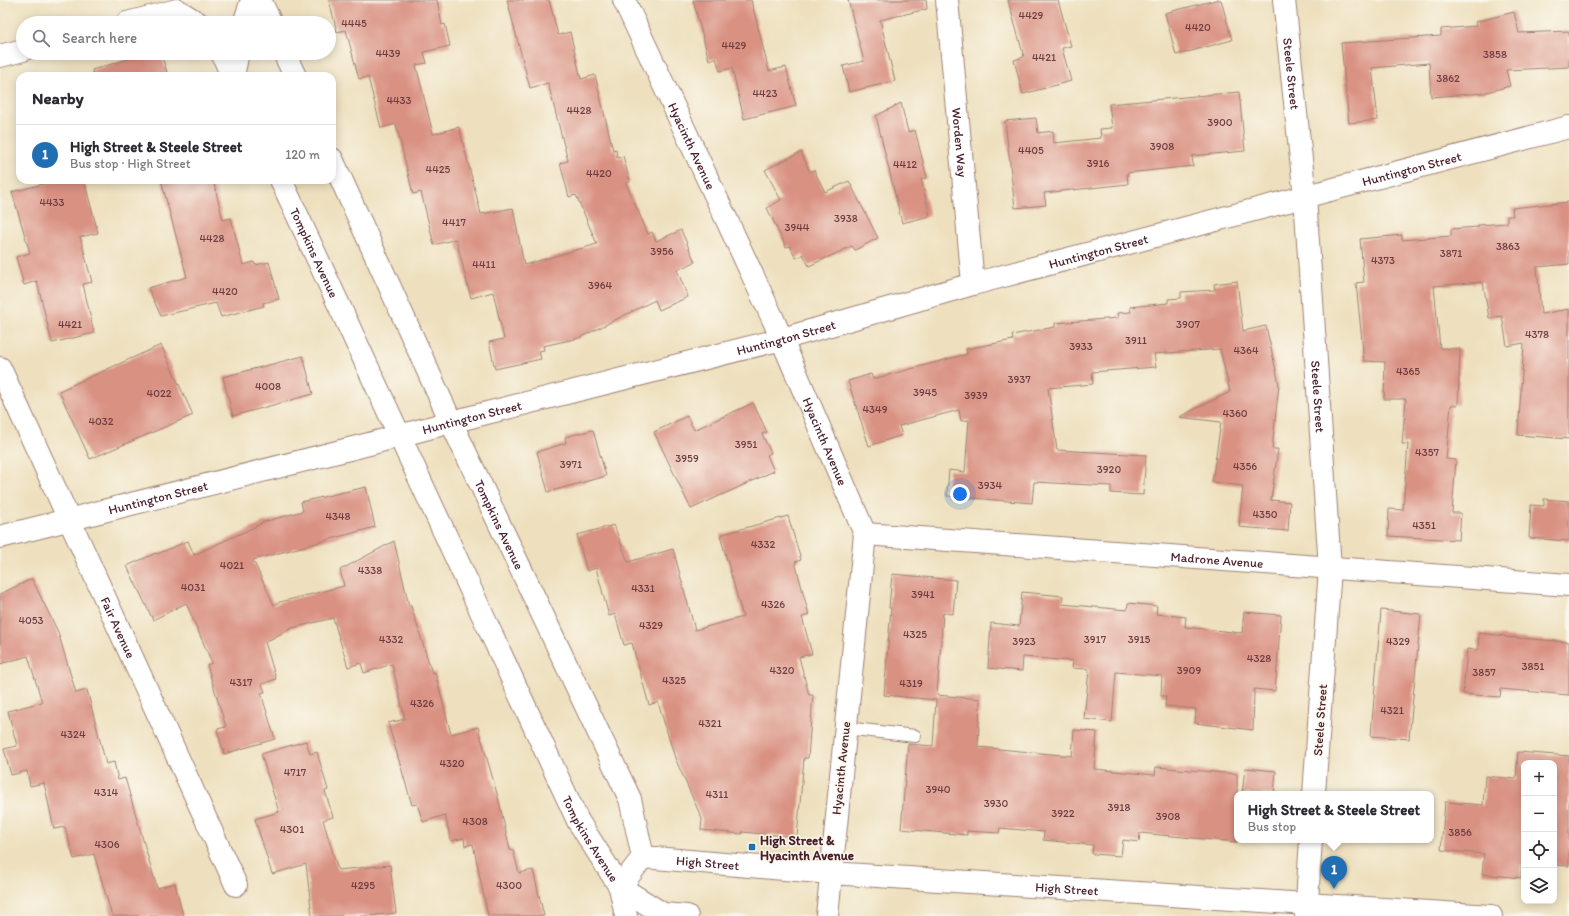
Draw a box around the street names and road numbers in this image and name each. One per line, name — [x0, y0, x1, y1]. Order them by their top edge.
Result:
street label: Steele Street — [1281, 37, 1303, 110]
street label: Hyacinth Avenue — [665, 100, 719, 192]
street label: Worden Way — [949, 107, 971, 178]
street label: Huntington Street — [1360, 148, 1463, 189]
street label: Tompkins Avenue — [287, 205, 342, 300]
street label: Huntington Street — [1047, 231, 1150, 271]
street label: Huntington Street — [735, 316, 837, 358]
street label: Steele Street — [1309, 360, 1328, 433]
street label: Hyacinth Avenue — [800, 395, 851, 487]
street label: Huntington Street — [421, 397, 523, 437]
street label: Huntington Street — [107, 477, 209, 517]
street label: Tompkins Avenue — [472, 477, 527, 572]
street label: Madrone Avenue — [1170, 549, 1264, 570]
street label: Fair Avenue — [98, 594, 139, 660]
street label: Steele Street — [1310, 683, 1330, 756]
street label: Hyacinth Avenue — [829, 720, 853, 816]
street label: Tompkins Avenue — [560, 793, 622, 884]
street label: High Street — [676, 852, 740, 873]
street label: High Street — [1035, 879, 1099, 898]

